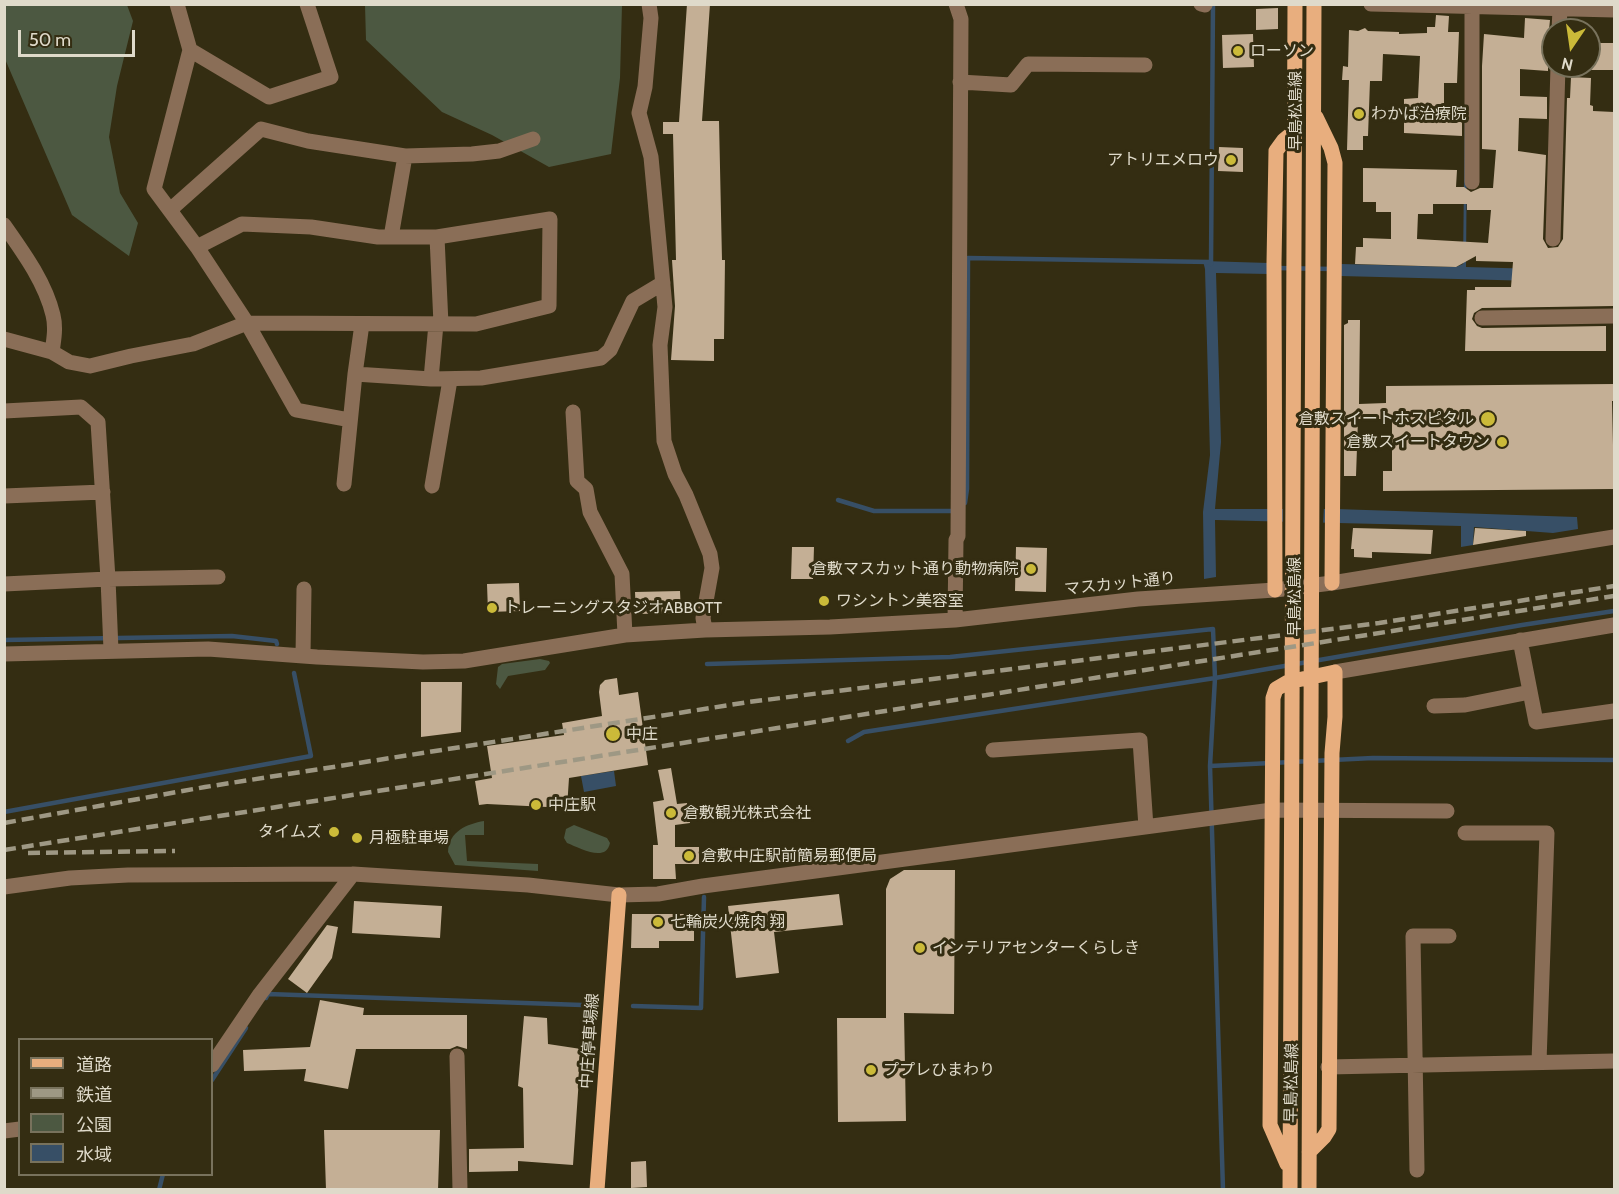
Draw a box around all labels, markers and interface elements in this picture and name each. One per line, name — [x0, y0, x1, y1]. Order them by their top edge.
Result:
scale bar — [21, 18, 138, 56]
north arrow — [1541, 18, 1601, 78]
text: 50 m — [29, 29, 71, 51]
place label: ローソン — [1250, 41, 1314, 61]
marker: ローソン — [1231, 44, 1245, 58]
text: N — [1560, 54, 1575, 75]
street label: 早島松島線 — [1286, 71, 1306, 151]
place label: わかば治療院 — [1371, 104, 1467, 124]
marker: わかば治療院 — [1352, 107, 1366, 121]
place label: アトリエメロウ — [1107, 150, 1219, 170]
marker: アトリエメロウ — [1224, 153, 1238, 167]
place label: 倉敷スイートホスピタル — [1298, 409, 1474, 429]
marker: 倉敷スイートホスピタル — [1479, 410, 1497, 428]
place label: 倉敷スイートタウン — [1346, 432, 1490, 452]
marker: 倉敷スイートタウン — [1495, 435, 1509, 449]
street label: 早島松島線 — [1285, 557, 1305, 637]
place label: 倉敷マスカット通り動物病院 — [811, 559, 1019, 579]
marker: 倉敷マスカット通り動物病院 — [1024, 562, 1038, 576]
street label: マスカット通り — [1063, 569, 1177, 599]
place label: ワシントン美容室 — [836, 591, 964, 611]
marker: ワシントン美容室 — [817, 594, 831, 608]
place label: トレーニングスタジオABBOTT — [504, 598, 722, 618]
marker: トレーニングスタジオABBOTT — [485, 601, 499, 615]
place label: 中庄 — [626, 724, 658, 744]
marker: 中庄 — [604, 725, 622, 743]
place label: 中庄駅 — [548, 795, 596, 815]
marker: 中庄駅 — [529, 798, 543, 812]
place label: 倉敷観光株式会社 — [683, 803, 811, 823]
marker: 倉敷観光株式会社 — [664, 806, 678, 820]
place label: タイムズ — [258, 822, 322, 842]
marker: タイムズ — [327, 825, 341, 839]
place label: 月極駐車場 — [369, 828, 449, 848]
marker: 月極駐車場 — [350, 831, 364, 845]
place label: 倉敷中庄駅前簡易郵便局 — [701, 846, 877, 866]
marker: 倉敷中庄駅前簡易郵便局 — [682, 849, 696, 863]
place label: 七輪炭火焼肉 翔 — [670, 912, 786, 932]
marker: 七輪炭火焼肉 翔 — [651, 915, 665, 929]
place label: インテリアセンターくらしき — [932, 938, 1140, 958]
marker: インテリアセンターくらしき — [913, 941, 927, 955]
street label: 中庄停車場線 — [577, 992, 603, 1090]
legend — [18, 1038, 213, 1176]
street label: 早島松島線 — [1282, 1043, 1302, 1123]
text: 道路 — [76, 1054, 112, 1076]
place label: ププレひまわり — [883, 1060, 995, 1080]
marker: ププレひまわり — [864, 1063, 878, 1077]
text: 鉄道 — [76, 1084, 112, 1106]
text: 公園 — [76, 1114, 112, 1136]
text: 水域 — [76, 1144, 112, 1166]

